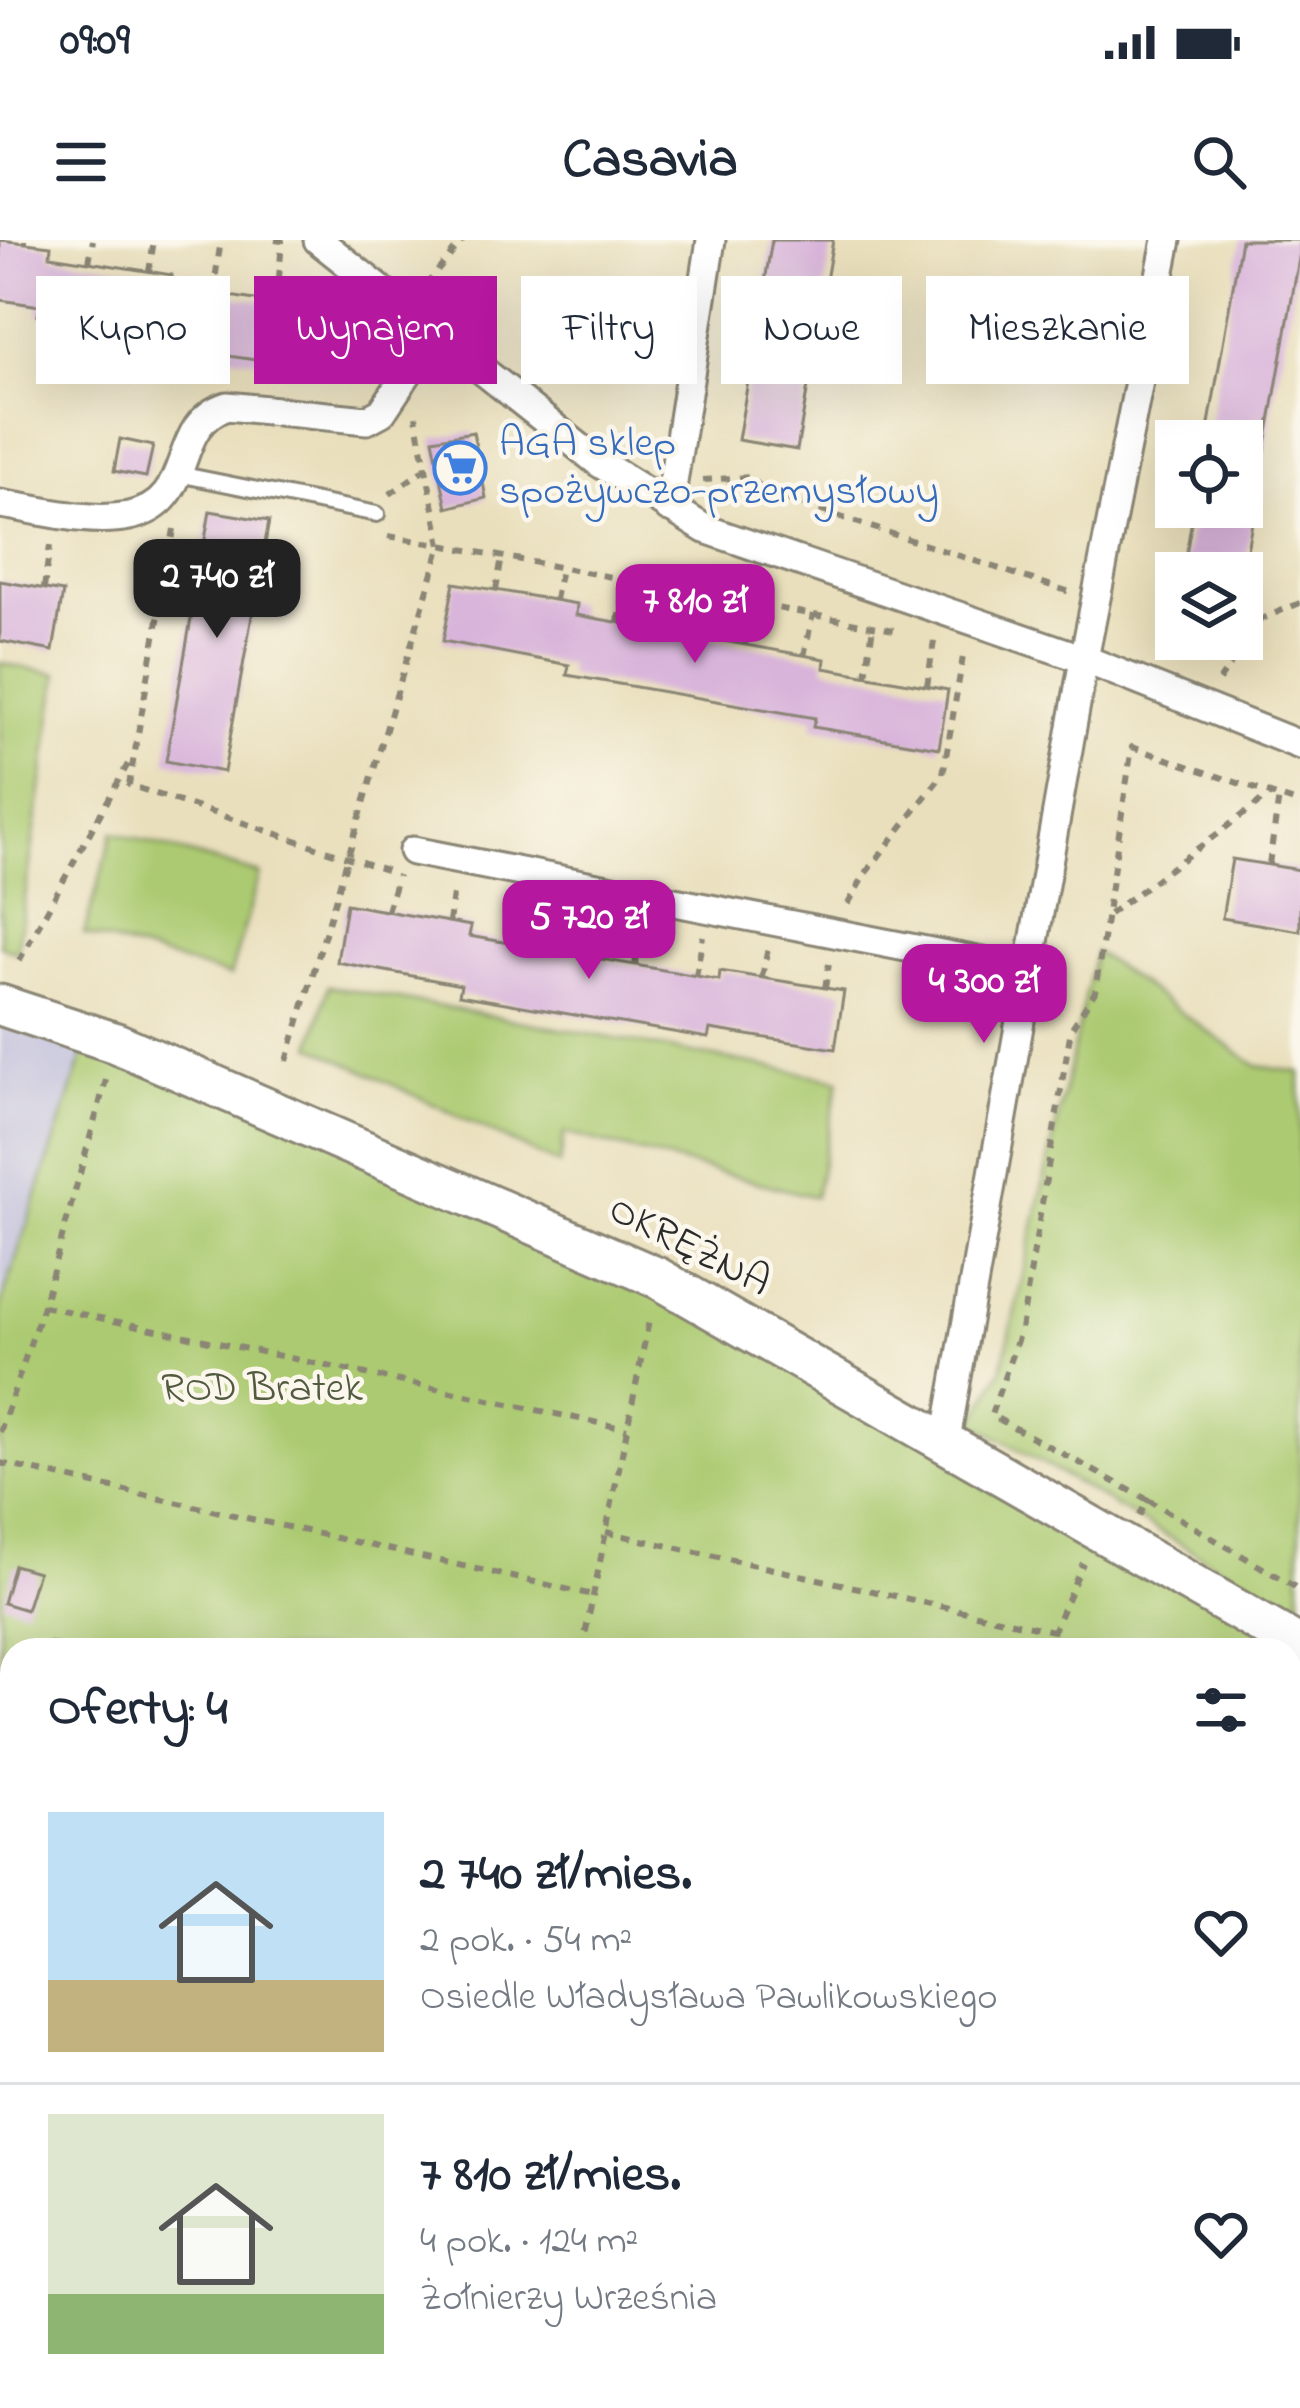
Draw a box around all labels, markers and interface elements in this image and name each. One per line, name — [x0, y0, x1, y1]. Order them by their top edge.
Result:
text: 09:09 — [60, 9, 130, 75]
text: Casavia — [562, 123, 738, 201]
icon: menu — [48, 129, 114, 195]
icon: search — [1186, 129, 1252, 195]
chip: Kupno — [36, 276, 230, 384]
chip: Wynajem — [254, 276, 497, 384]
chip: Filtry — [521, 276, 697, 384]
chip: Nowe — [721, 276, 902, 384]
chip: Mieszkanie — [926, 276, 1189, 384]
place label: AGA sklep spożywczo-przemysłowy — [499, 414, 939, 523]
map controls — [1155, 420, 1263, 660]
button: locate — [1155, 420, 1263, 528]
supermarket icon: AGA sklep spożywczo-przemysłowy — [432, 440, 488, 496]
pin: 2 740 zł — [93, 539, 341, 641]
text: 2 740 zł — [160, 549, 274, 606]
button: layers — [1155, 552, 1263, 660]
pin: 7 810 zł — [571, 564, 819, 666]
text: 7 810 zł — [643, 574, 747, 631]
pin: 5 720 zł — [465, 880, 713, 982]
text: 5 720 zł — [529, 890, 649, 947]
pin: 4 300 zł — [860, 944, 1108, 1046]
text: 4 300 zł — [929, 954, 1039, 1011]
street label: OKRĘŻNA — [597, 1180, 781, 1314]
park label: ROD Bratek — [161, 1359, 364, 1420]
text: Oferty: 4 — [48, 1673, 227, 1748]
icon: filters — [1188, 1677, 1254, 1743]
text: 2 740 zł/mies. — [420, 1838, 692, 1913]
icon: home — [144, 1860, 288, 2004]
icon: heart — [1188, 1899, 1254, 1965]
text: 2 pok. · 54 m² — [420, 1913, 632, 1970]
text: Osiedle Władysława Pawlikowskiego — [420, 1970, 997, 2027]
text: 7 810 zł/mies. — [420, 2139, 681, 2214]
icon: home — [144, 2162, 288, 2306]
icon: heart — [1188, 2201, 1254, 2267]
text: 4 pok. · 124 m² — [420, 2214, 638, 2271]
text: Żołnierzy Września — [420, 2271, 717, 2328]

